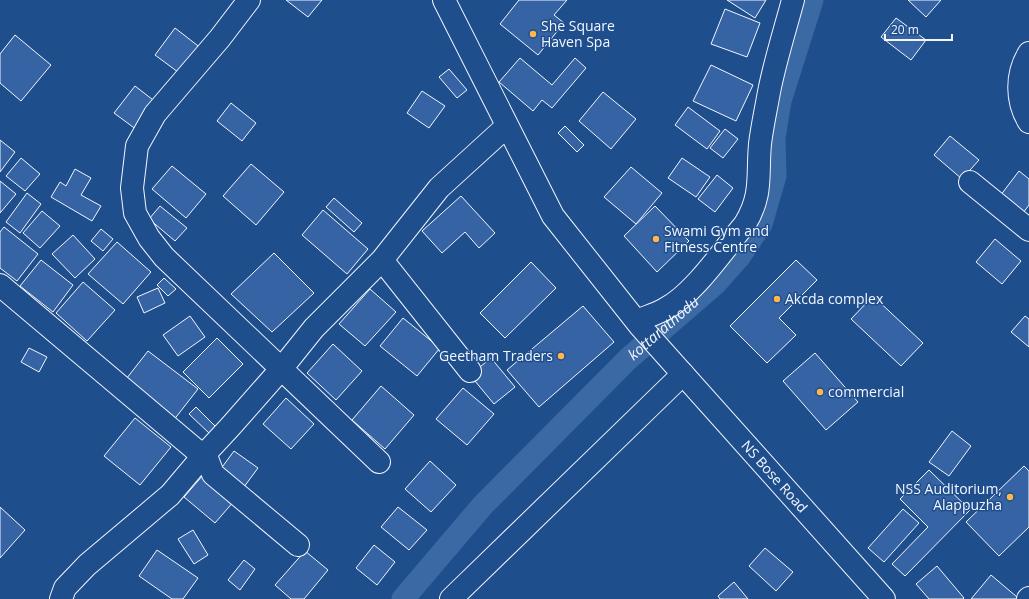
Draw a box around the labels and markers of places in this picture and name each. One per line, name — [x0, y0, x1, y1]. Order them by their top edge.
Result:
place label: She Square Haven Spa — [541, 16, 615, 51]
marker: She Square Haven Spa — [528, 29, 538, 39]
place label: Swami Gym and Fitness Centre — [664, 221, 769, 256]
marker: Swami Gym and Fitness Centre — [651, 234, 661, 244]
place label: Akcda complex — [785, 289, 884, 308]
marker: Akcda complex — [772, 294, 782, 304]
place label: Geetham Traders — [439, 346, 553, 365]
marker: Geetham Traders — [556, 351, 566, 361]
place label: commercial — [828, 382, 904, 401]
marker: commercial — [815, 387, 825, 397]
place label: NSS Auditorium, Alappuzha — [895, 479, 1002, 514]
marker: NSS Auditorium, Alappuzha — [1005, 492, 1015, 502]

